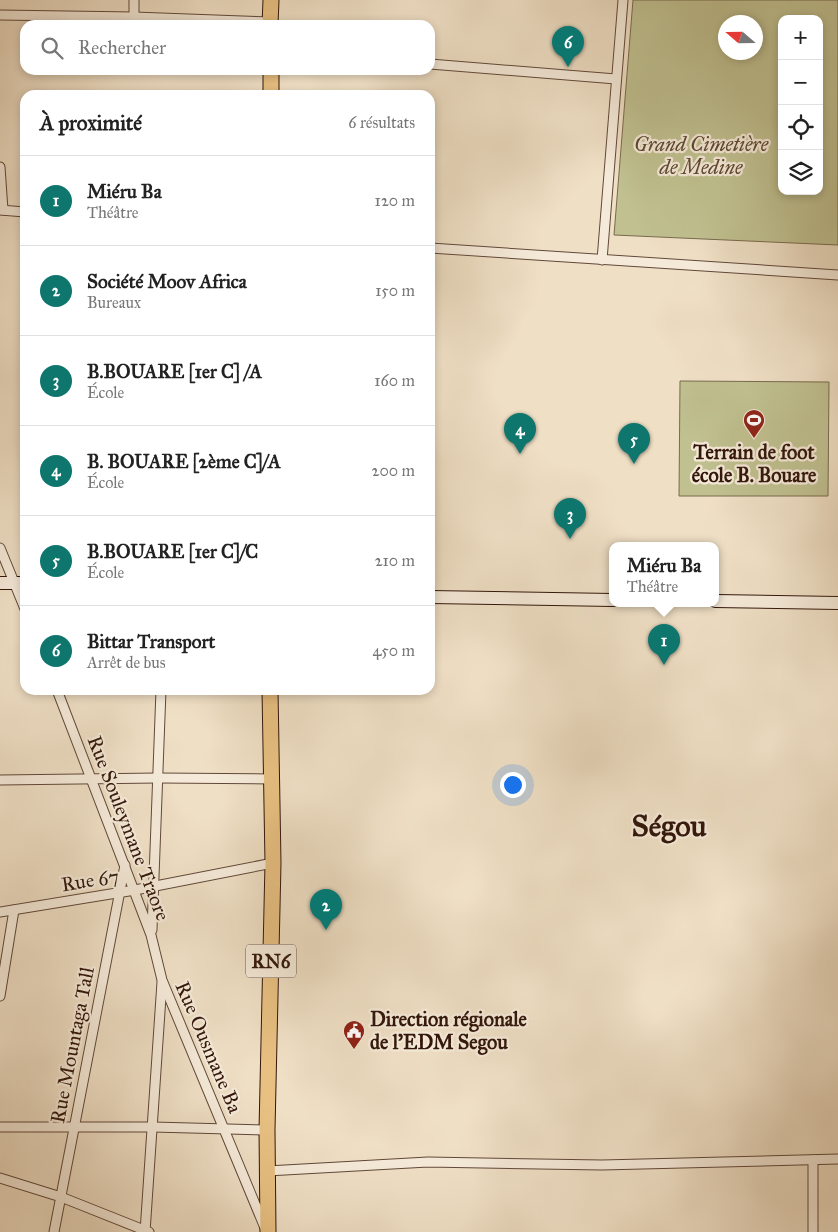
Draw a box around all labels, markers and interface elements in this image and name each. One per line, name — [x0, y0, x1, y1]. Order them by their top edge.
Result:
north arrow — [718, 15, 763, 60]
map controls — [778, 15, 823, 195]
button: + — [778, 15, 823, 60]
search box — [20, 20, 435, 75]
pin: 6 — [552, 26, 584, 67]
icon: search — [38, 34, 66, 62]
text: Rechercher — [78, 36, 166, 59]
button: − — [778, 60, 823, 105]
button: locate — [778, 105, 823, 150]
text: À proximité — [40, 110, 142, 136]
text: 6 résultats — [348, 113, 415, 132]
park label: Grand Cimetière de Medine — [634, 132, 769, 179]
button: layers — [778, 150, 823, 195]
text: Miéru Ba — [87, 180, 162, 203]
text: 1 — [53, 191, 59, 210]
text: 120 m — [375, 191, 415, 210]
text: Théâtre — [87, 203, 138, 222]
text: Société Moov Africa — [87, 270, 247, 293]
text: 2 — [52, 281, 60, 300]
text: 150 m — [375, 281, 415, 300]
text: Bureaux — [87, 293, 141, 312]
text: B.BOUARE [1er C] /A — [87, 360, 262, 383]
text: 3 — [53, 371, 59, 390]
text: 160 m — [374, 371, 415, 390]
text: École — [87, 383, 124, 402]
sports icon: Terrain de foot école B. Bouare — [742, 408, 766, 439]
pin: 4 — [504, 413, 536, 454]
pin: 5 — [618, 423, 650, 464]
place label: Terrain de foot école B. Bouare — [692, 440, 817, 487]
text: B. BOUARE [2ème C]/A — [87, 450, 281, 473]
text: 4 — [52, 461, 60, 480]
text: 200 m — [372, 461, 415, 480]
text: École — [87, 473, 124, 492]
pin: 3 — [554, 498, 586, 539]
text: B.BOUARE [1er C]/C — [87, 540, 258, 563]
popup — [609, 542, 719, 607]
text: 5 — [52, 551, 60, 570]
text: 210 m — [375, 551, 415, 570]
text: Miéru Ba — [627, 554, 701, 577]
text: École — [87, 563, 124, 582]
text: Théâtre — [627, 577, 678, 596]
pin: 1 — [648, 624, 680, 665]
text: Bittar Transport — [87, 630, 215, 653]
text: 6 — [52, 641, 60, 660]
text: 450 m — [372, 641, 415, 660]
text: Arrêt de bus — [87, 653, 166, 672]
street label: Rue Souleymane Traore — [83, 732, 175, 924]
your location — [500, 772, 526, 798]
district label: Ségou — [631, 808, 707, 844]
street label: Rue 67 — [59, 864, 121, 896]
pin: 2 — [310, 889, 342, 930]
road number: RN6 — [246, 944, 296, 978]
street label: Rue Mountaga Tall — [45, 964, 100, 1125]
street label: Rue Ousmane Ba — [170, 978, 248, 1117]
place label: Direction régionale de l'EDM Segou — [370, 1007, 527, 1055]
public building icon: Direction régionale de l'EDM Segou — [342, 1019, 366, 1050]

